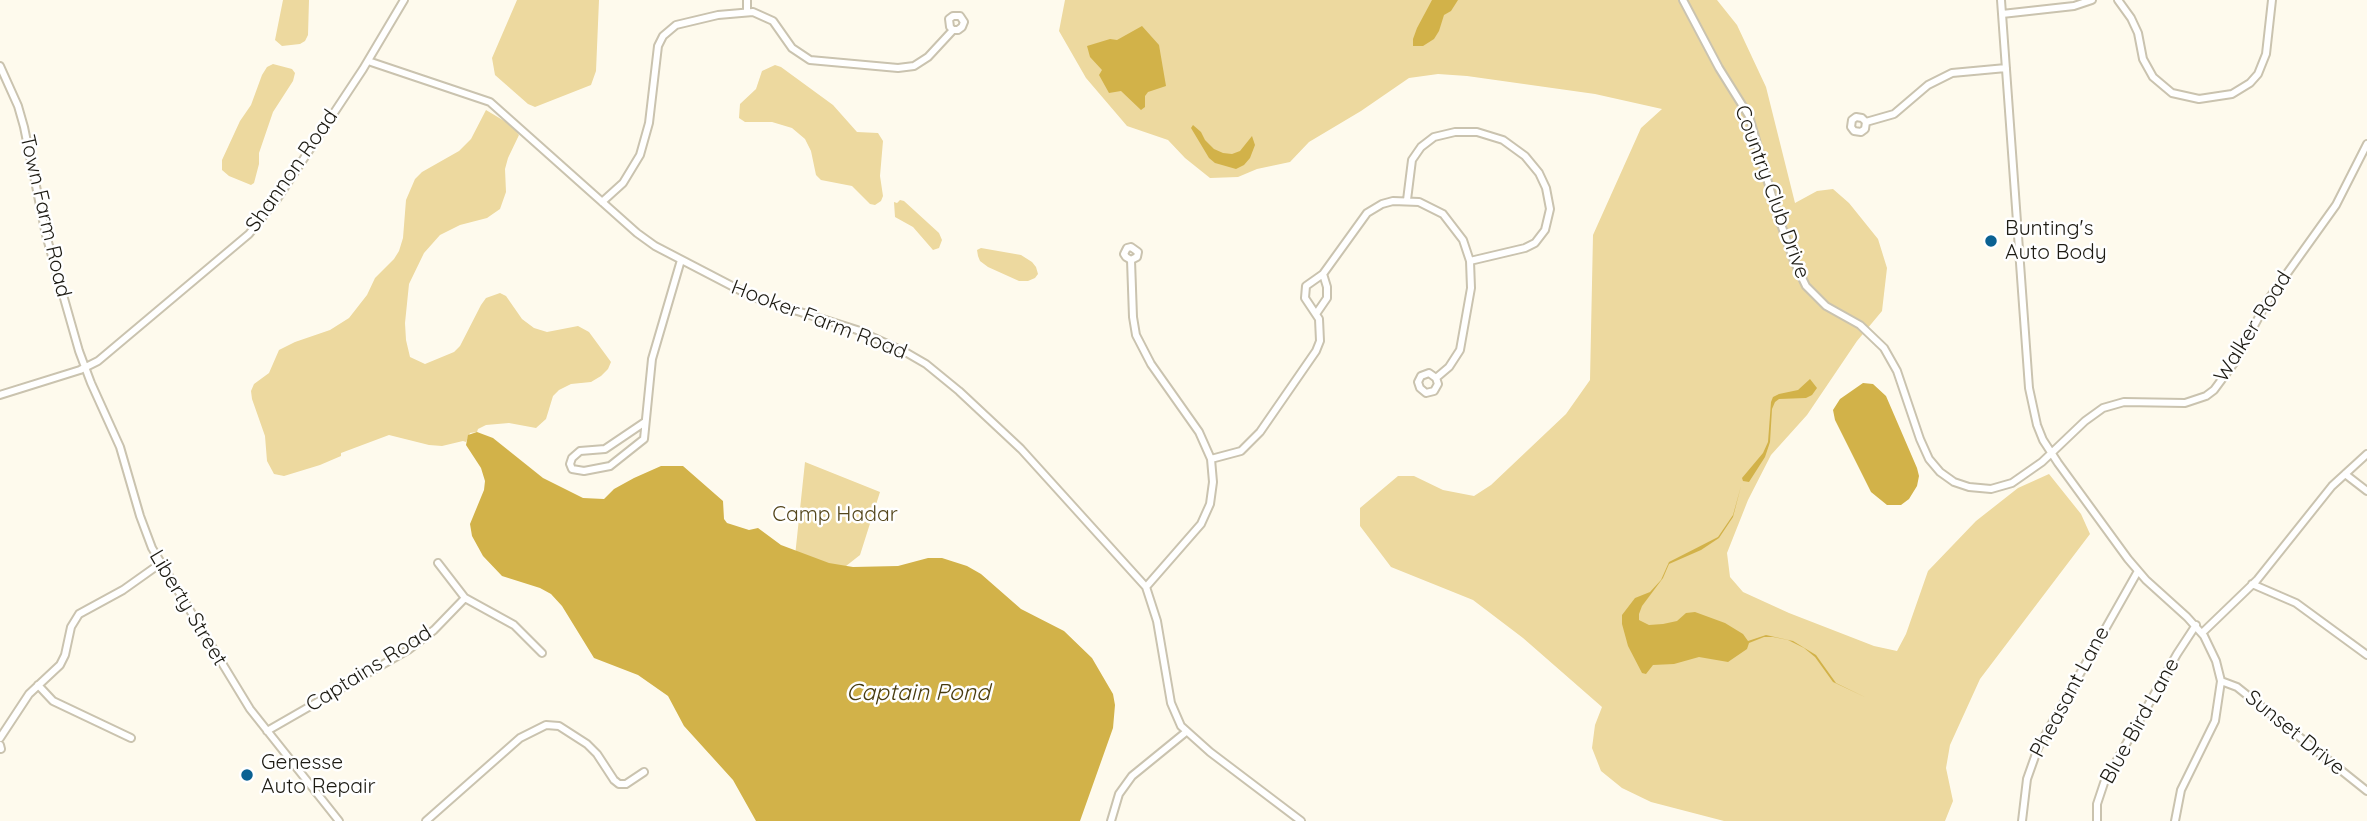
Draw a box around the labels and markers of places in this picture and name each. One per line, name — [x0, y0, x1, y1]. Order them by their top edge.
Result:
place label: Bunting's Auto Body — [2005, 216, 2107, 266]
marker: Bunting's Auto Body — [1983, 233, 1999, 249]
place label: Genesse Auto Repair — [261, 750, 376, 800]
marker: Genesse Auto Repair — [239, 767, 255, 783]

